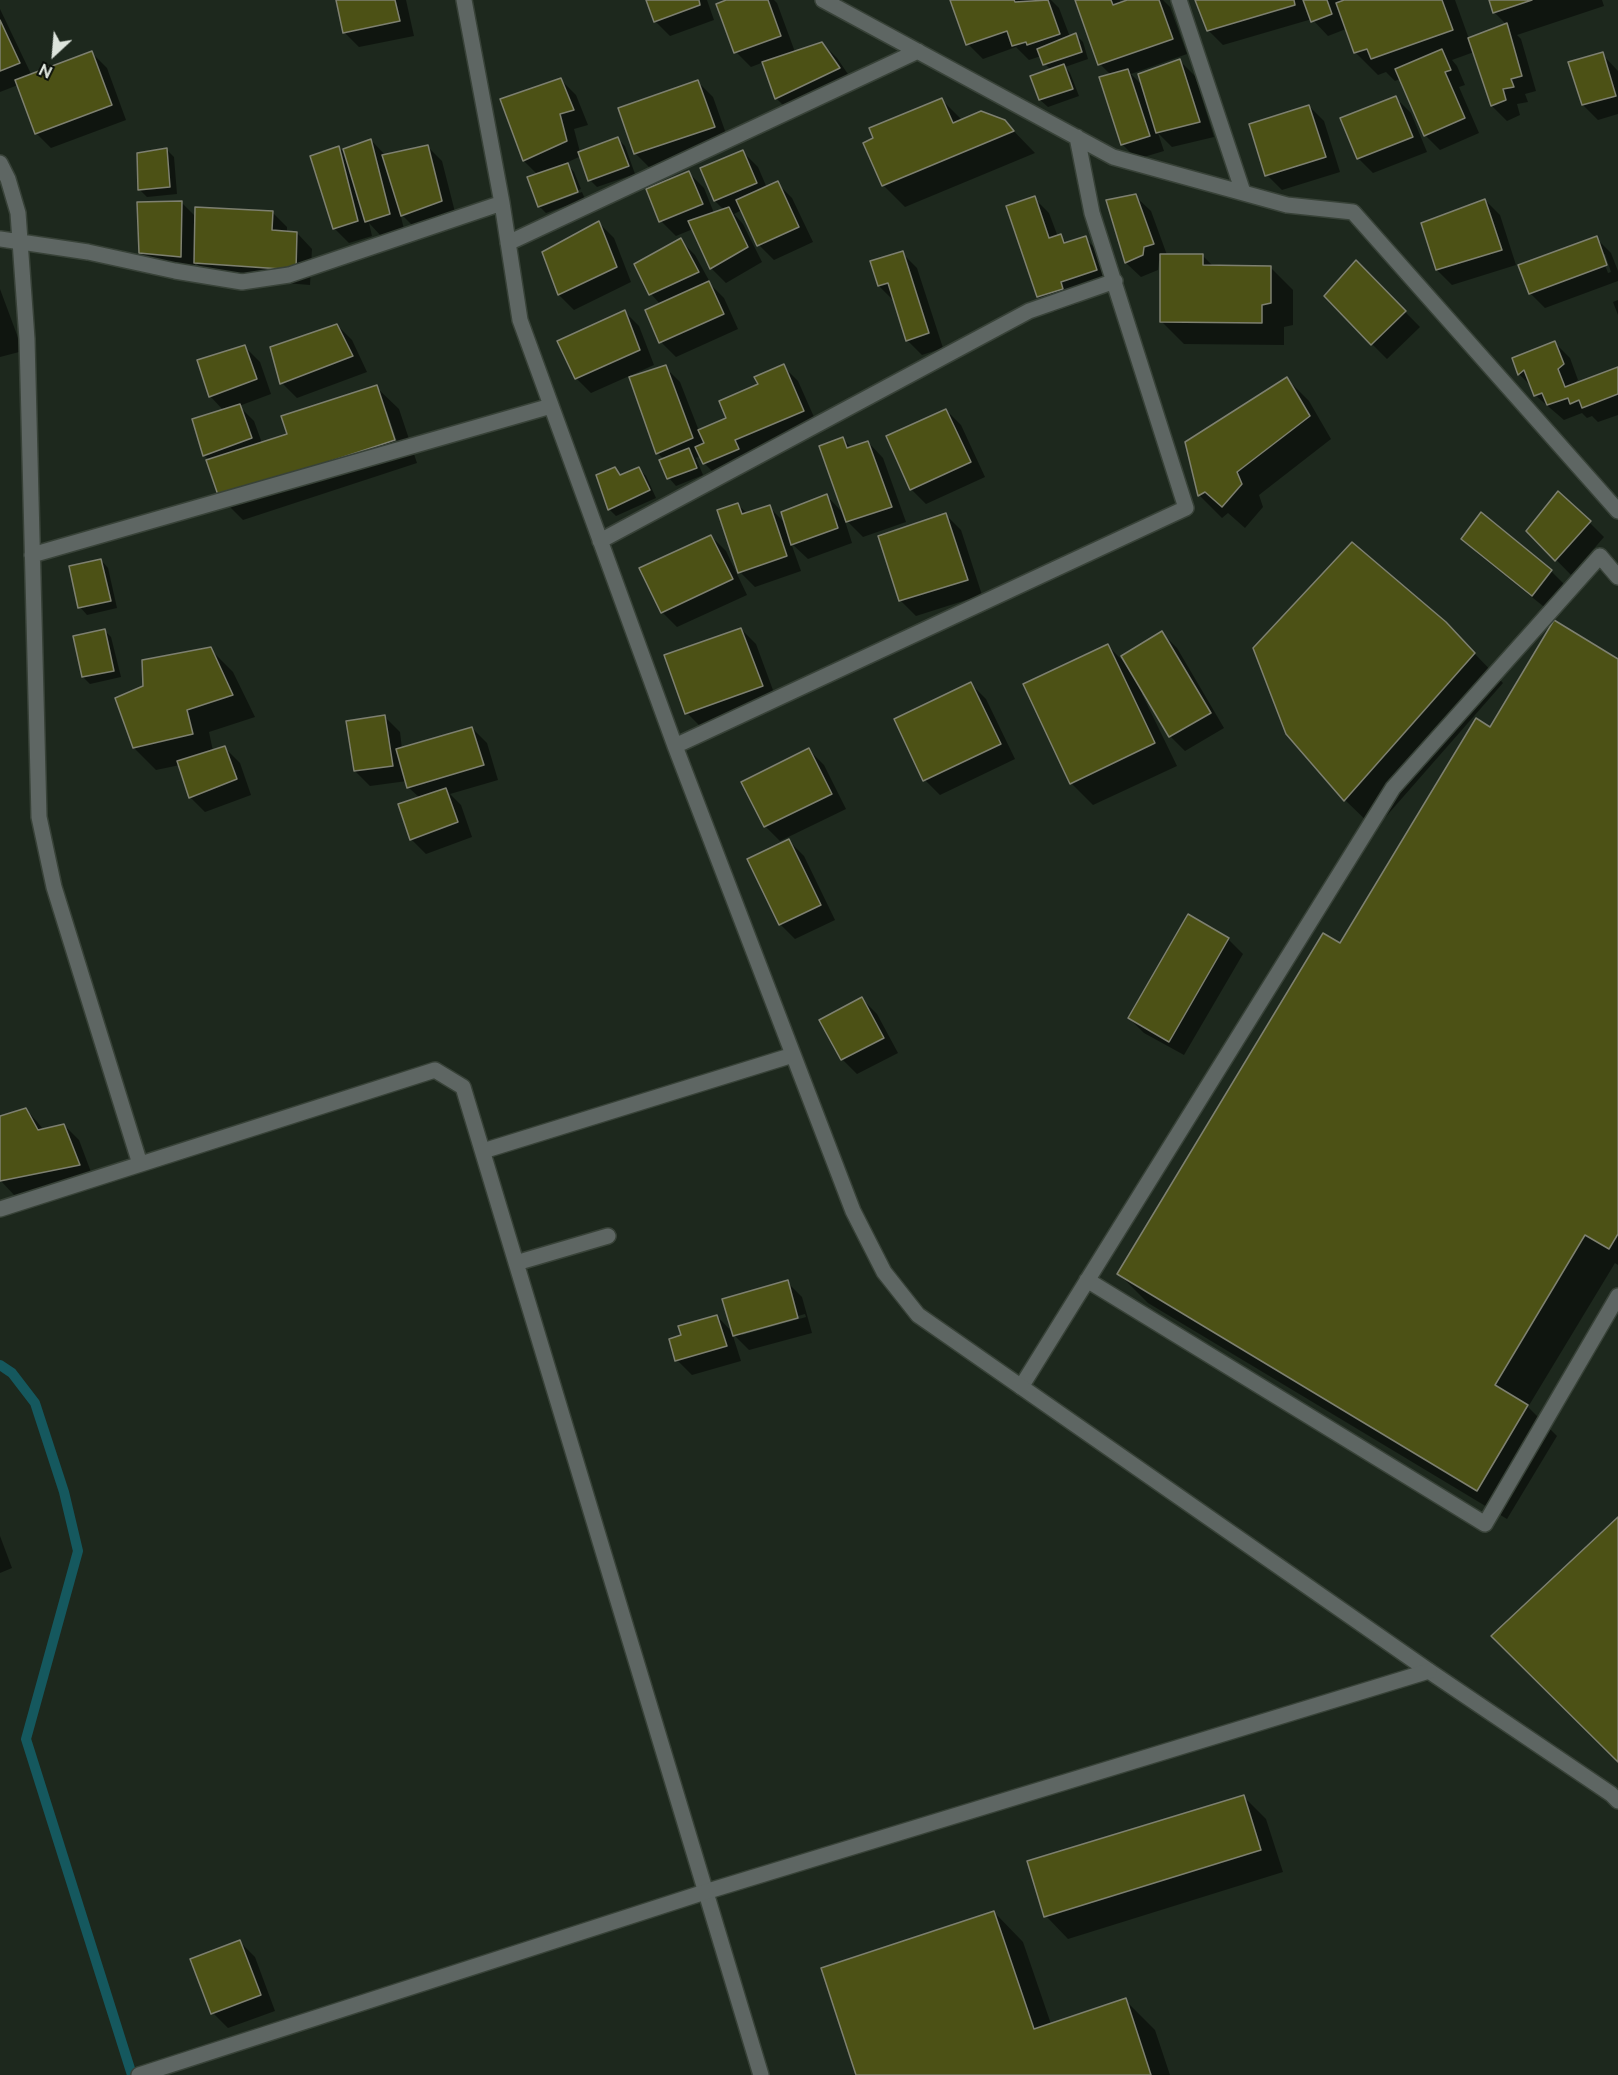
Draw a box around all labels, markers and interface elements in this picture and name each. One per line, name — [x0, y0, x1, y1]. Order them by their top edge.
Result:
north arrow — [24, 24, 84, 84]
text: N — [36, 59, 56, 82]

